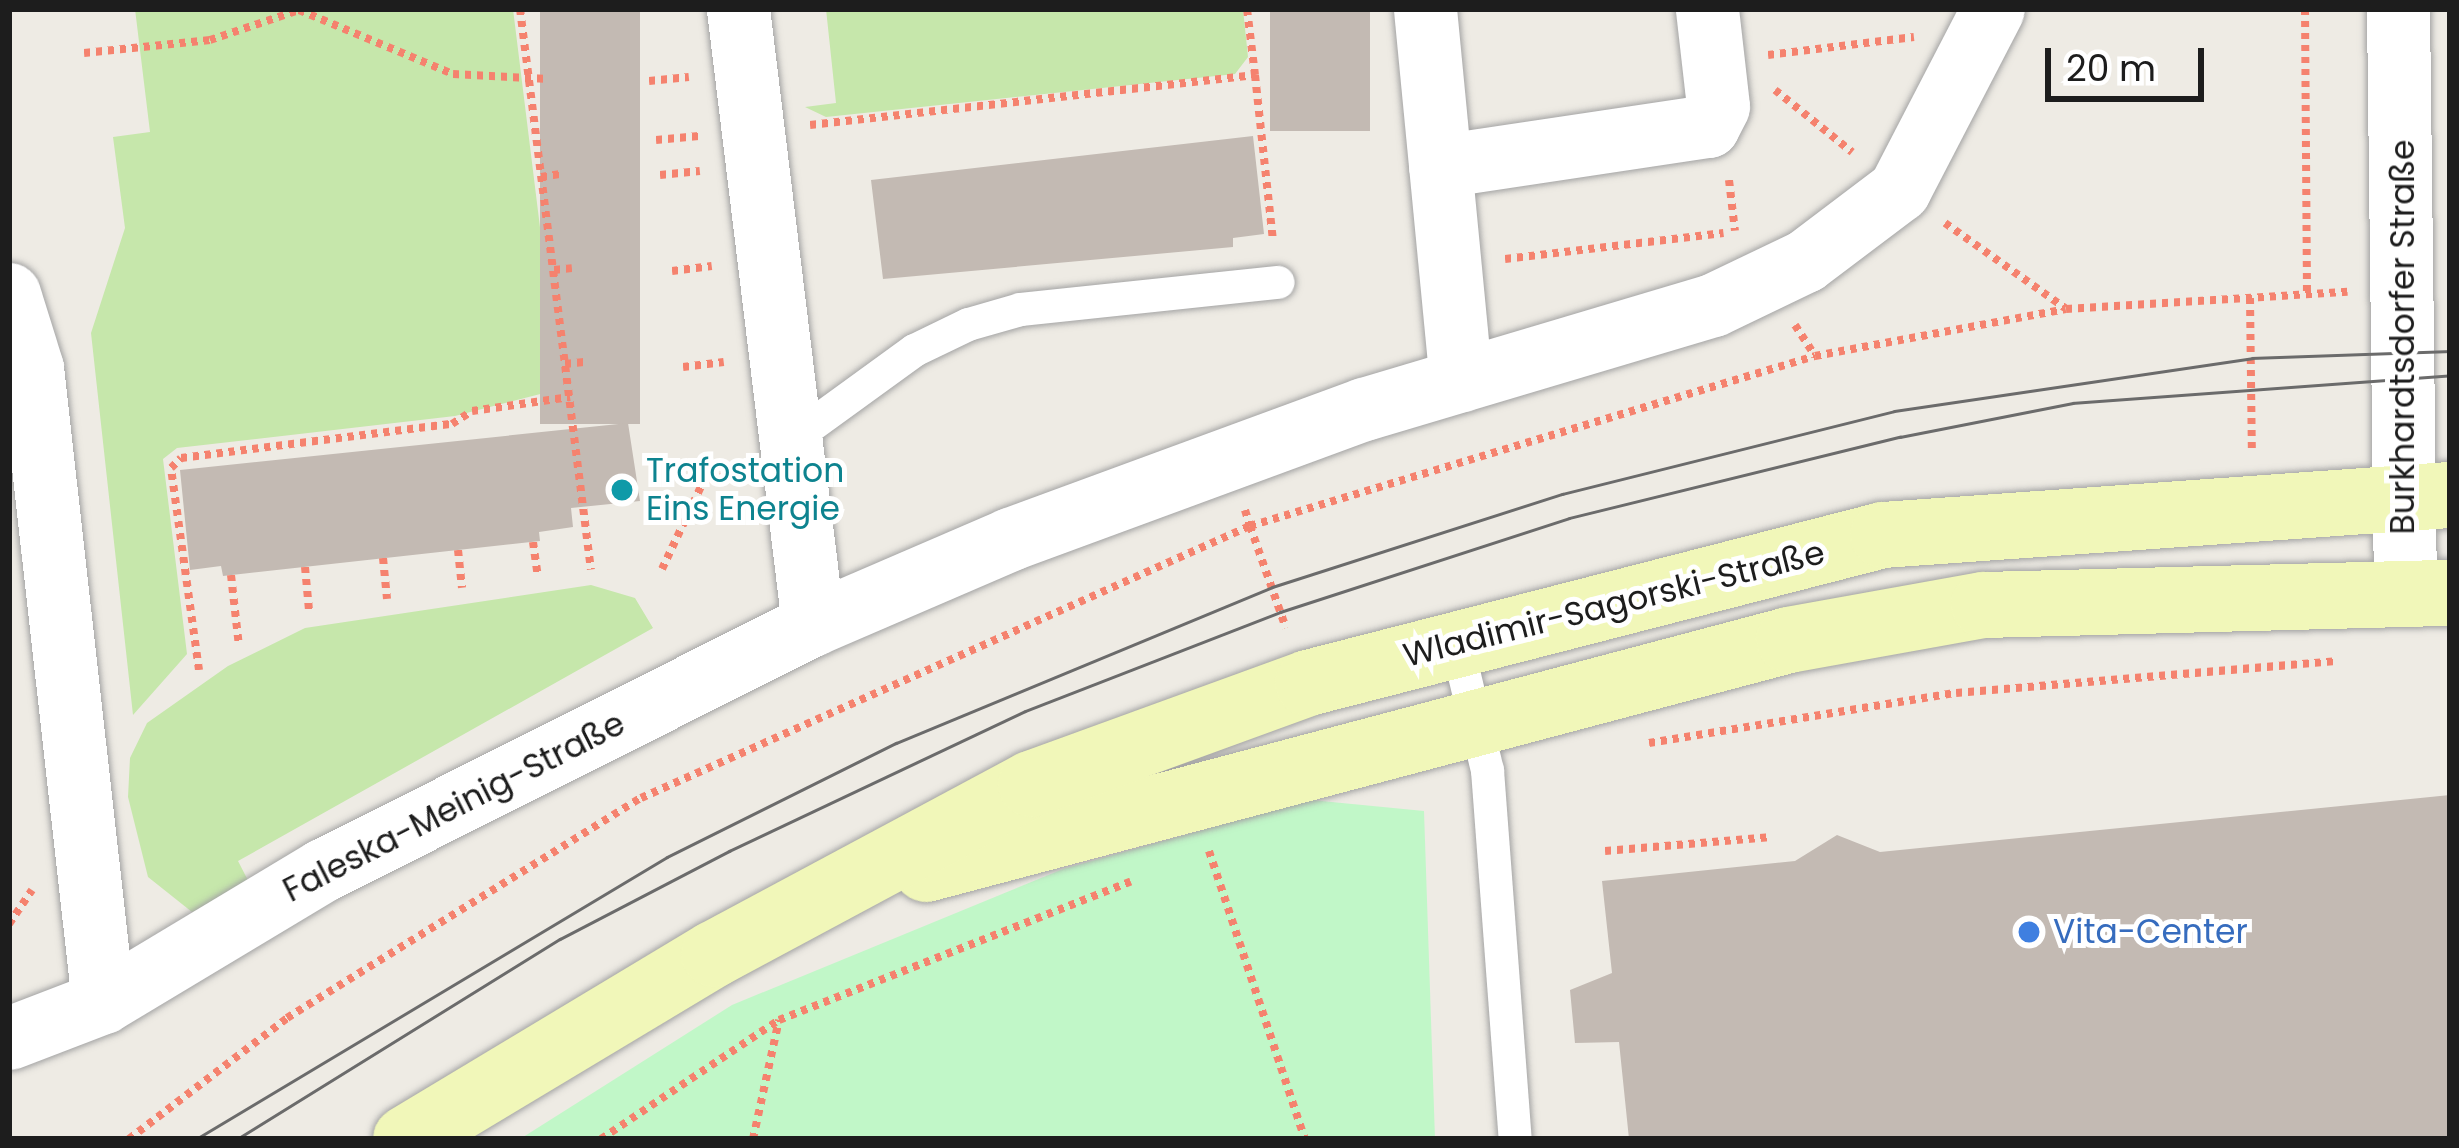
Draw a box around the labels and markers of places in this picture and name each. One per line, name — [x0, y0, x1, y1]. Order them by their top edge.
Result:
place label: Trafostation Eins Energie — [646, 451, 844, 529]
marker: Trafostation Eins Energie — [609, 477, 635, 503]
place label: Vita-Center — [2053, 912, 2248, 952]
marker: Vita-Center — [2016, 919, 2042, 945]

